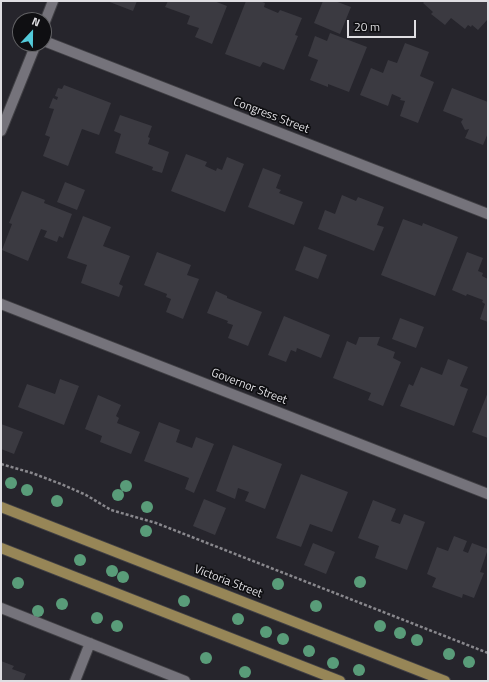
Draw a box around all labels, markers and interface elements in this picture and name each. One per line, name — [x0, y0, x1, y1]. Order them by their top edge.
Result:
north arrow — [12, 12, 52, 52]
scale bar — [349, 12, 418, 38]
text: N — [30, 13, 43, 31]
text: 20 m — [354, 17, 380, 36]
street label: Congress Street — [231, 95, 311, 137]
street label: Governor Street — [209, 366, 289, 408]
street label: Victoria Street — [192, 562, 264, 602]

